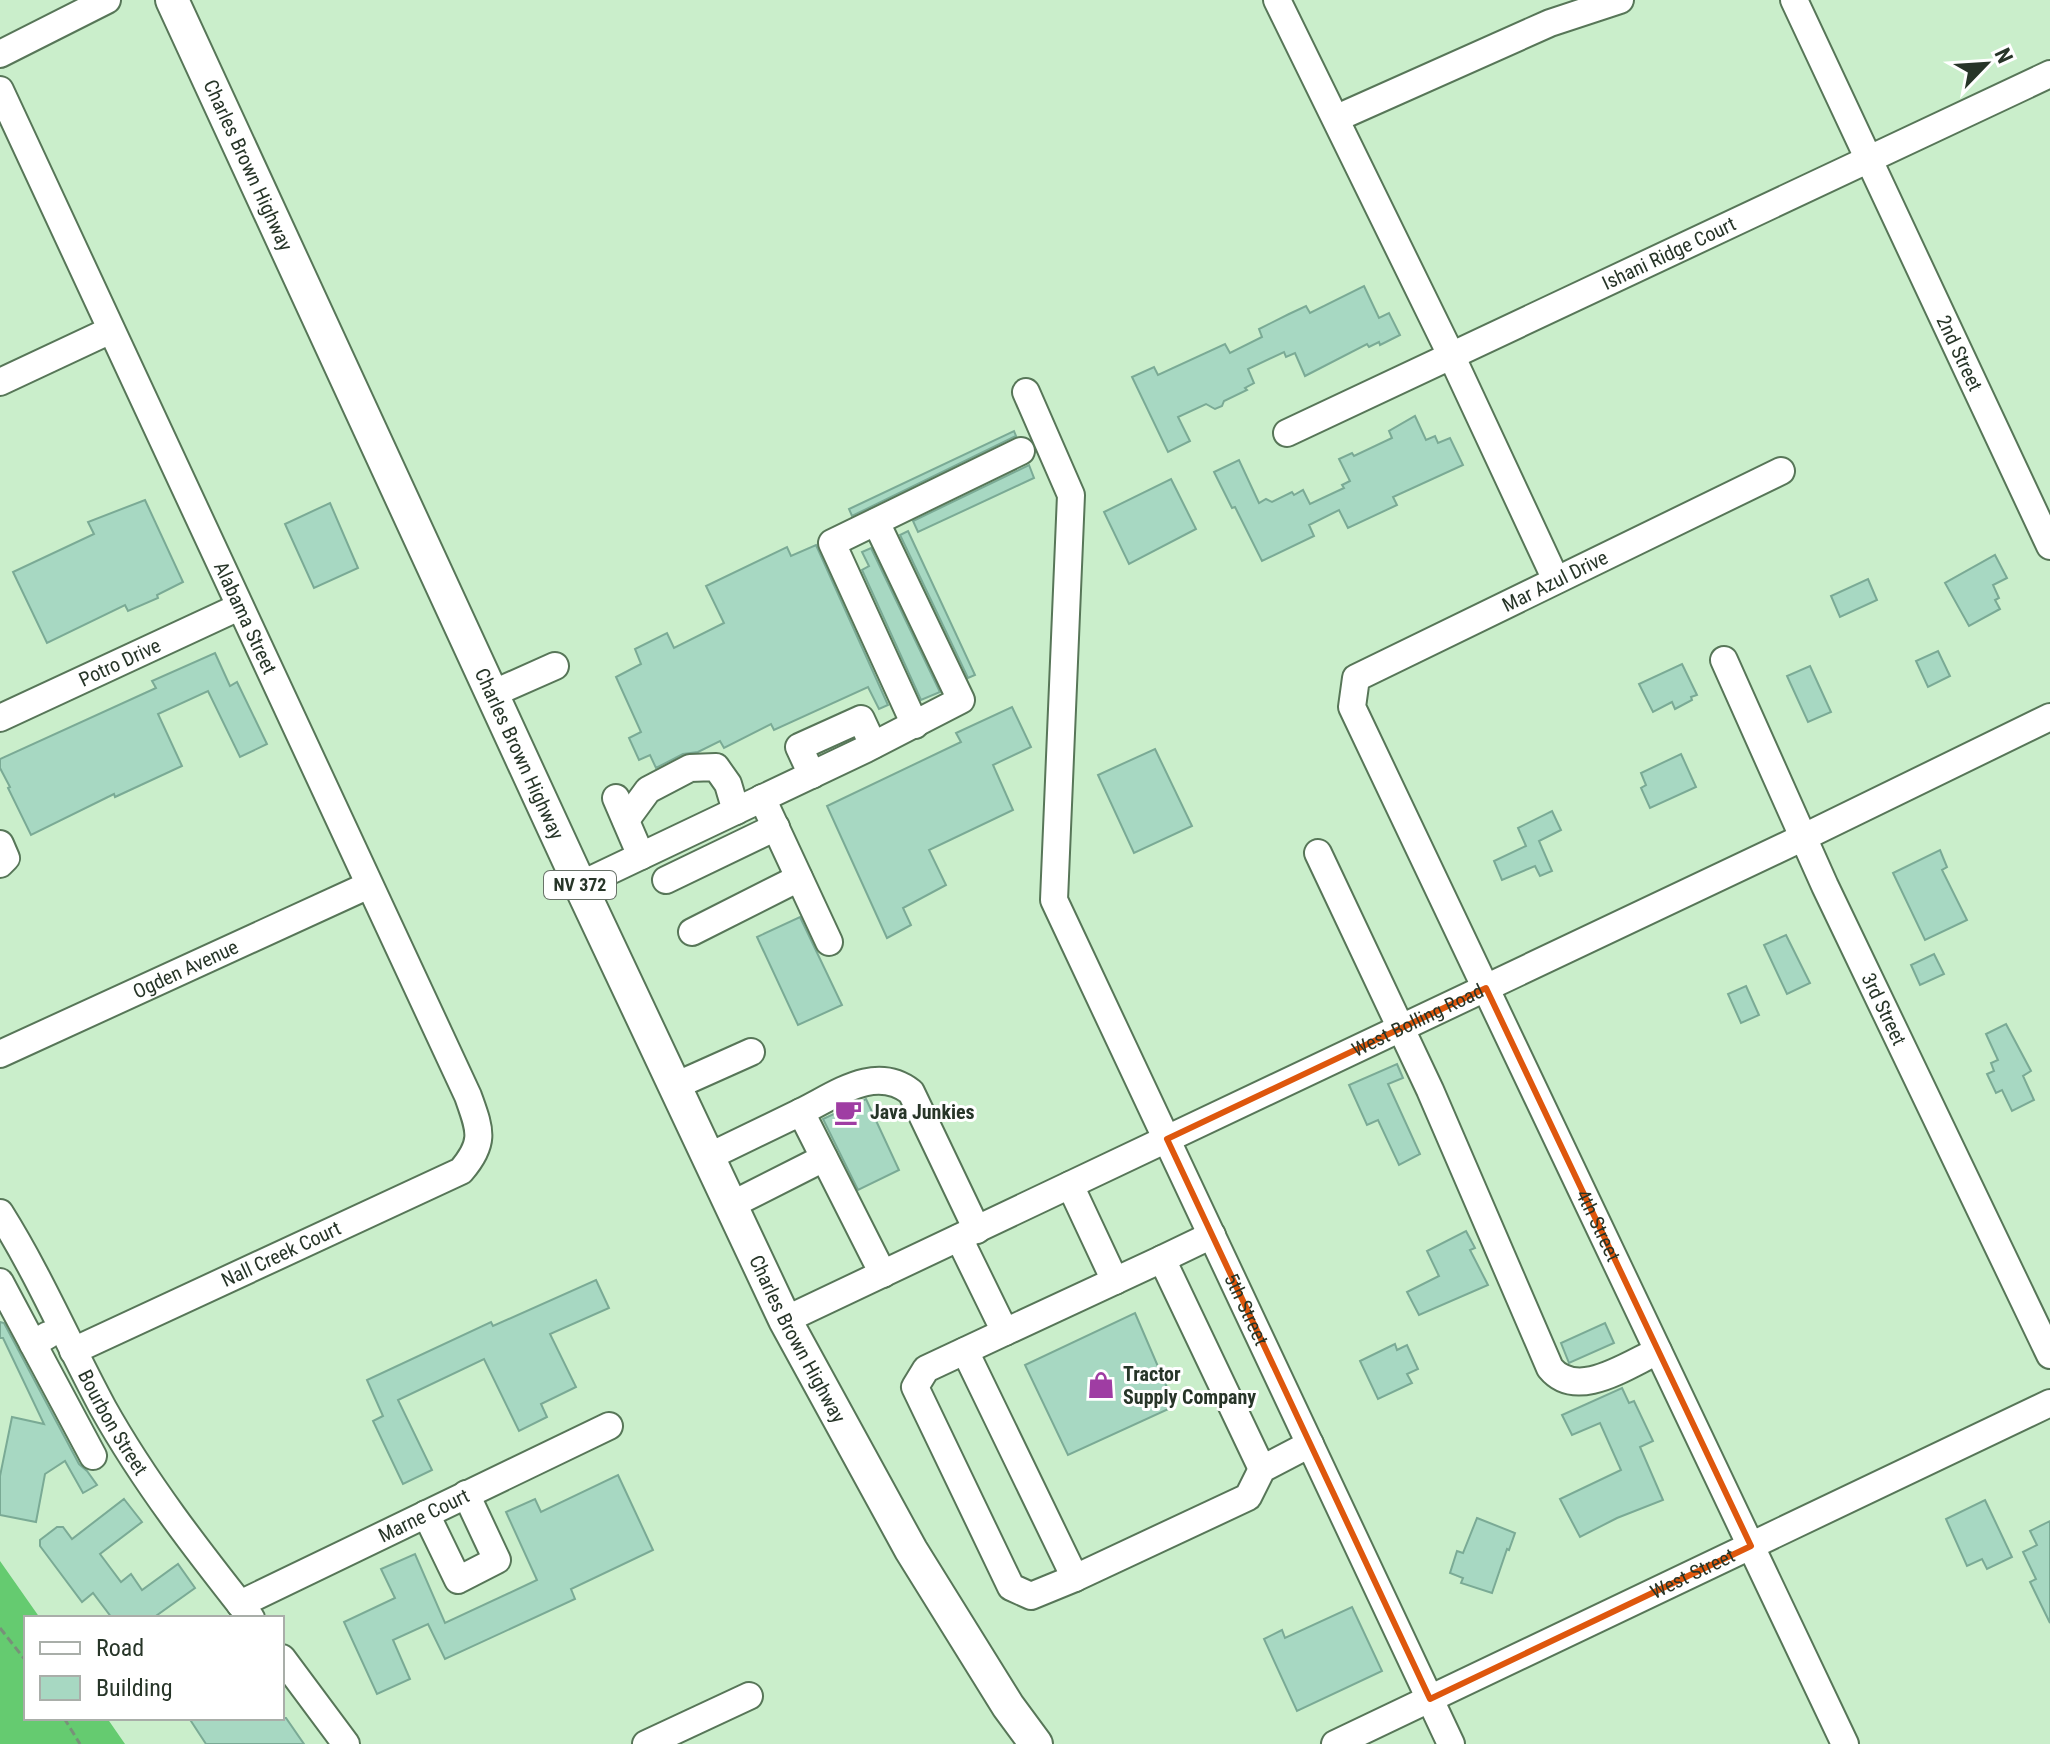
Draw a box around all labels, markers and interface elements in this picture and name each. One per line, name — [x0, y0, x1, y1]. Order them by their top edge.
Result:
north arrow — [1946, 24, 2026, 104]
text: N — [1989, 44, 2018, 67]
street label: Charles Brown Highway — [198, 76, 298, 255]
street label: Ishani Ridge Court — [1598, 212, 1740, 295]
street label: 2nd Street — [1932, 311, 1988, 395]
street label: Mar Azul Drive — [1498, 545, 1612, 617]
street label: Alabama Street — [209, 558, 282, 678]
street label: Potro Drive — [75, 633, 164, 692]
street label: Charles Brown Highway — [470, 664, 569, 843]
road number: NV 372 — [544, 871, 616, 899]
street label: Ogden Avenue — [129, 935, 242, 1004]
street label: 3rd Street — [1857, 969, 1912, 1049]
street label: West Bolling Road — [1348, 979, 1487, 1062]
cafe icon: Java Junkies — [833, 1097, 863, 1127]
place label: Java Junkies — [870, 1100, 975, 1124]
street label: 4th Street — [1571, 1185, 1626, 1265]
street label: Nall Creek Court — [218, 1216, 345, 1292]
street label: Charles Brown Highway — [744, 1251, 851, 1427]
street label: 5th Street — [1219, 1269, 1274, 1349]
place label: Tractor Supply Company — [1123, 1362, 1256, 1409]
street label: Bourbon Street — [73, 1366, 153, 1480]
shop icon: Tractor Supply Company — [1086, 1370, 1116, 1400]
street label: Marne Court — [374, 1483, 473, 1547]
street label: West Street — [1646, 1543, 1739, 1604]
legend — [24, 1616, 284, 1720]
text: Road — [96, 1634, 144, 1662]
text: Building — [96, 1674, 173, 1702]

